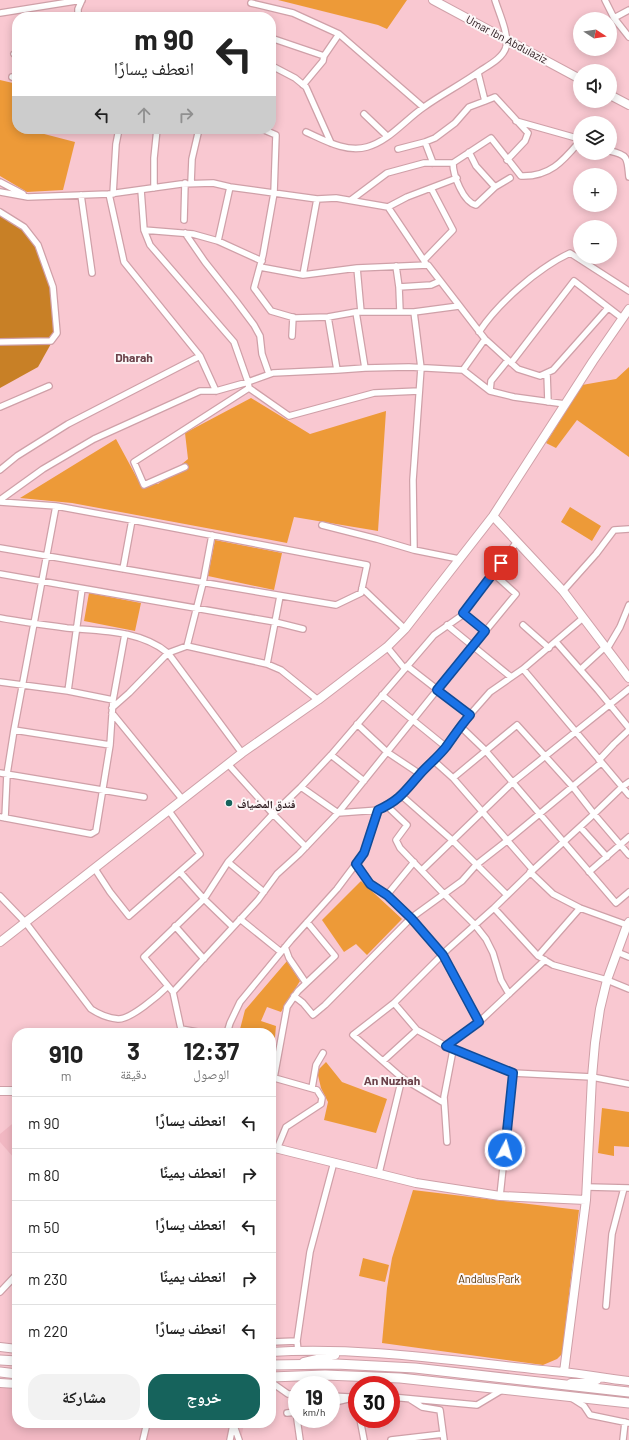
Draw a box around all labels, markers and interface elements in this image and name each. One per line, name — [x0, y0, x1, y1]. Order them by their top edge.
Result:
street label: Umar Ibn Abdulaziz — [464, 12, 550, 66]
north arrow — [573, 12, 617, 56]
map controls — [573, 12, 617, 264]
text: 90 m — [134, 22, 194, 56]
icon: left — [208, 28, 260, 80]
text: انعطف يسارًا — [114, 57, 194, 79]
button: sound — [573, 64, 617, 108]
icon: left — [91, 104, 113, 126]
icon: ahead — [133, 104, 155, 126]
icon: right — [175, 104, 197, 126]
button: layers — [573, 116, 617, 160]
button: + — [573, 168, 617, 212]
button: − — [573, 220, 617, 264]
district label: Dharah — [115, 350, 153, 364]
pin — [484, 546, 518, 580]
icon: arrive — [490, 552, 512, 574]
place label: فندق المضياف — [237, 797, 296, 812]
marker: فندق المضياف — [224, 798, 234, 808]
text: 3 — [127, 1036, 140, 1065]
text: 12:37 — [184, 1036, 239, 1065]
text: 910 — [49, 1039, 83, 1068]
text: دقيقة — [120, 1066, 147, 1082]
text: الوصول — [193, 1066, 229, 1082]
text: m — [61, 1068, 72, 1084]
district label: An Nuzhah — [364, 1073, 420, 1087]
text: انعطف يسارًا — [155, 1111, 226, 1129]
icon: left — [238, 1112, 260, 1134]
text: 90 m — [28, 1114, 60, 1132]
position arrow — [484, 1129, 526, 1171]
text: انعطف يمينًا — [159, 1163, 226, 1181]
icon: right — [238, 1164, 260, 1186]
text: 80 m — [28, 1166, 60, 1184]
text: انعطف يسارًا — [155, 1215, 226, 1233]
icon: left — [238, 1216, 260, 1238]
text: 50 m — [28, 1218, 60, 1236]
text: انعطف يمينًا — [159, 1267, 226, 1285]
icon: right — [238, 1268, 260, 1290]
text: 230 m — [28, 1270, 68, 1288]
park label: Andalus Park — [458, 1272, 520, 1285]
text: انعطف يسارًا — [155, 1319, 226, 1337]
icon: left — [238, 1320, 260, 1342]
text: 220 m — [28, 1322, 68, 1340]
button: مشاركة — [28, 1374, 140, 1420]
button: خروج — [148, 1374, 260, 1420]
speed limit sign: 30 — [348, 1376, 400, 1428]
text: 19 — [305, 1385, 323, 1409]
text: km/h — [303, 1406, 325, 1418]

